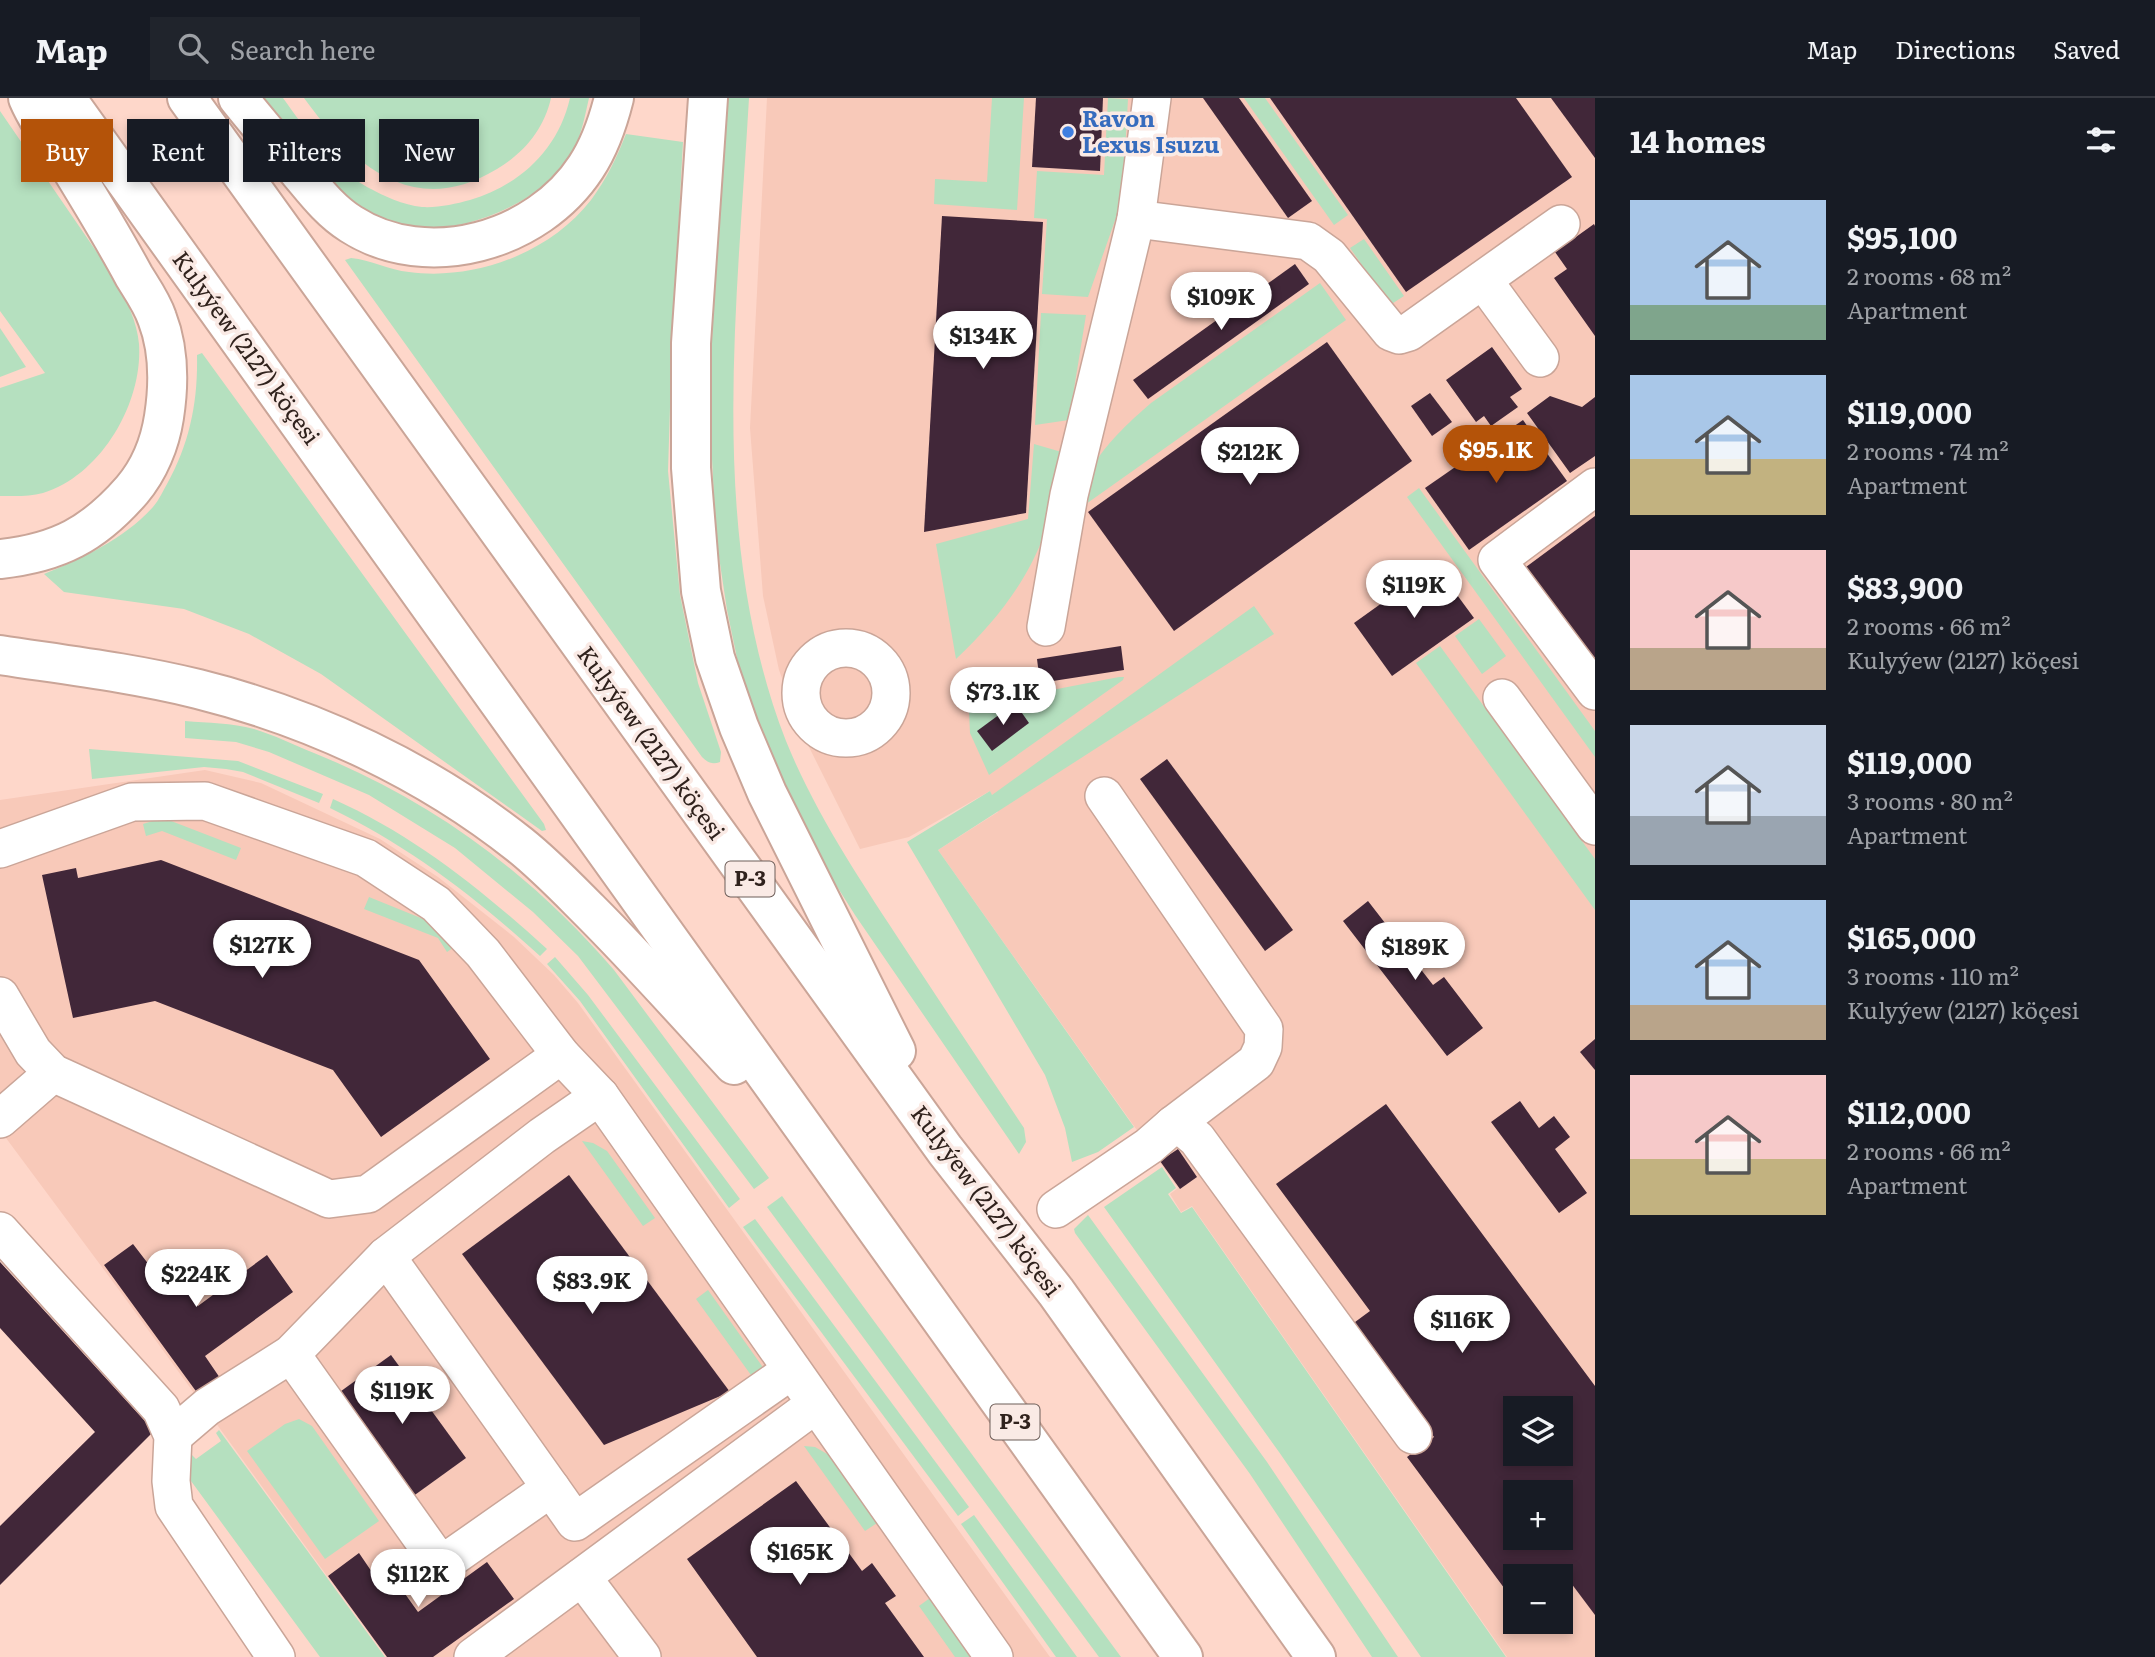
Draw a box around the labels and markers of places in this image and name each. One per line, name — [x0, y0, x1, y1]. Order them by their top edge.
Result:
place label: Ravon Lexus Isuzu — [1082, 100, 1220, 160]
marker: Ravon Lexus Isuzu — [1060, 124, 1076, 140]
pin: $109K — [1172, 272, 1270, 332]
pin: $134K — [934, 312, 1032, 371]
pin: $95.1K — [1439, 426, 1553, 485]
pin: $212K — [1201, 428, 1299, 487]
pin: $119K — [1365, 560, 1463, 620]
pin: $73.1K — [946, 668, 1060, 727]
pin: $127K — [213, 920, 311, 980]
pin: $189K — [1366, 922, 1464, 982]
pin: $224K — [147, 1250, 245, 1309]
pin: $83.9K — [535, 1256, 649, 1316]
pin: $116K — [1413, 1296, 1511, 1355]
pin: $119K — [353, 1366, 451, 1426]
pin: $165K — [751, 1528, 849, 1587]
pin: $112K — [369, 1550, 467, 1609]

